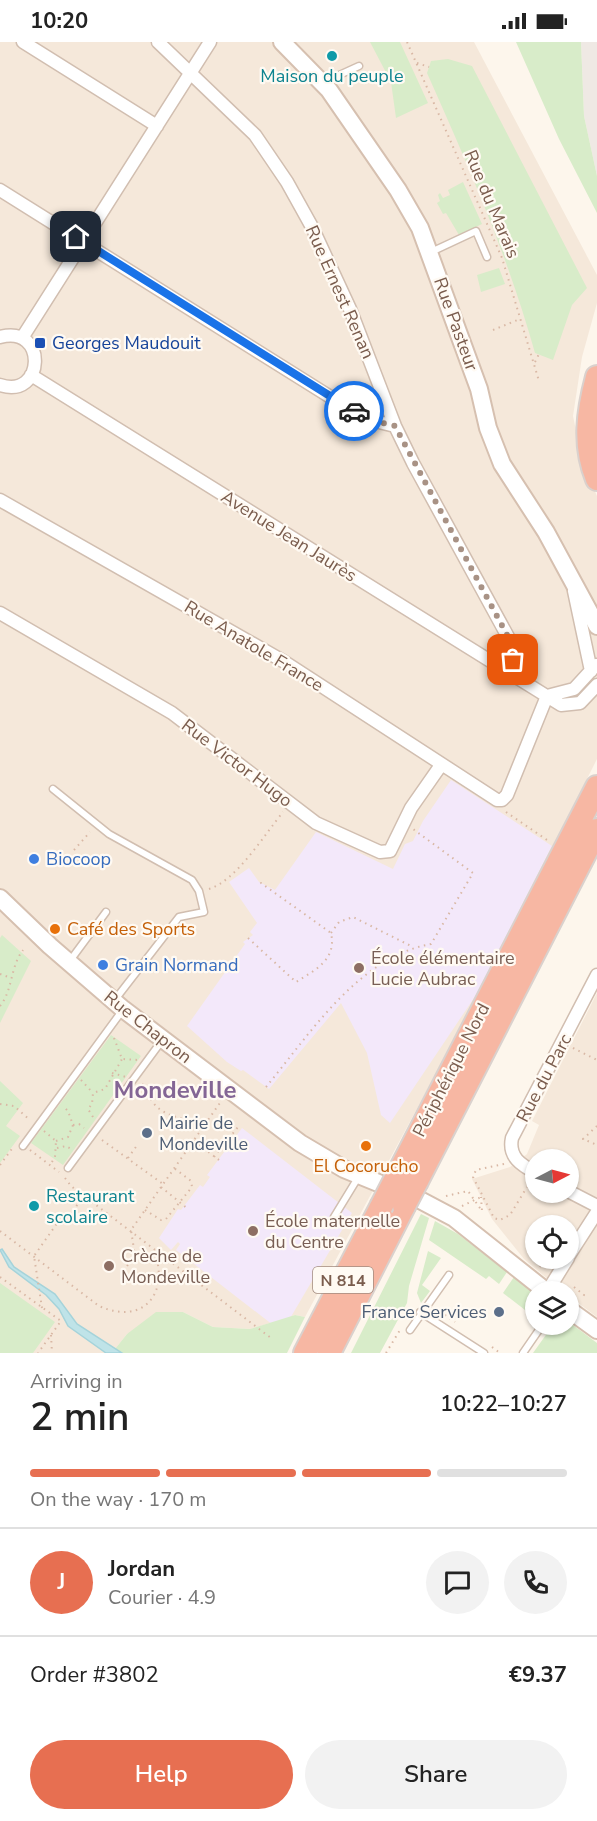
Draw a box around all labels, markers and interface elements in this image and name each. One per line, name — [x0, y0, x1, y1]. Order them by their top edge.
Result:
text: 10:20 — [30, 6, 88, 36]
marker: Maison du peuple — [325, 49, 339, 63]
place label: Maison du peuple — [260, 64, 404, 88]
street label: Rue du Marais — [458, 146, 526, 262]
pin — [50, 211, 101, 262]
icon: home — [59, 220, 92, 253]
street label: Rue Ernest Renan — [300, 221, 380, 363]
street label: Rue Pasteur — [428, 274, 484, 375]
place label: Georges Maudouit — [52, 331, 201, 355]
marker: Georges Maudouit — [33, 336, 47, 350]
courier — [324, 381, 384, 441]
icon: car — [338, 395, 371, 428]
street label: Avenue Jean Jaurès — [217, 485, 361, 587]
street label: Rue Anatole France — [180, 595, 328, 697]
pin — [487, 634, 538, 685]
icon: bag — [496, 643, 529, 676]
street label: Rue Victor Hugo — [177, 713, 297, 813]
place label: Biocoop — [46, 847, 111, 871]
marker: Biocoop — [27, 852, 41, 866]
place label: Café des Sports — [67, 917, 195, 941]
marker: Café des Sports — [48, 922, 62, 936]
place label: École élémentaire Lucie Aubrac — [371, 946, 515, 991]
place label: Grain Normand — [115, 953, 238, 977]
marker: Grain Normand — [96, 958, 110, 972]
marker: École élémentaire Lucie Aubrac — [352, 961, 366, 975]
street label: Rue Chapron — [99, 985, 197, 1069]
street label: Périphérique Nord — [407, 999, 495, 1141]
street label: Rue du Parc — [511, 1030, 577, 1126]
district label: Mondeville — [114, 1074, 236, 1106]
place label: Mairie de Mondeville — [159, 1111, 248, 1156]
marker: Mairie de Mondeville — [140, 1126, 154, 1140]
marker: El Cocorucho — [359, 1139, 373, 1153]
north arrow — [525, 1149, 579, 1203]
map controls — [525, 1149, 579, 1335]
place label: El Cocorucho — [313, 1154, 419, 1178]
place label: Restaurant scolaire — [46, 1184, 135, 1229]
marker: Restaurant scolaire — [27, 1199, 41, 1213]
place label: École maternelle du Centre — [265, 1209, 400, 1254]
button: locate — [525, 1215, 579, 1269]
marker: École maternelle du Centre — [246, 1224, 260, 1238]
place label: Crèche de Mondeville — [121, 1244, 210, 1289]
marker: Crèche de Mondeville — [102, 1259, 116, 1273]
road number: N 814 — [313, 1267, 373, 1293]
button: layers — [525, 1281, 579, 1335]
place label: France Services — [361, 1300, 487, 1324]
marker: France Services — [492, 1305, 506, 1319]
text: Arriving in — [30, 1368, 123, 1395]
text: 10:22–10:27 — [440, 1389, 567, 1419]
text: 2 min — [30, 1391, 129, 1444]
text: On the way · 170 m — [30, 1486, 206, 1513]
button: chat — [426, 1551, 489, 1614]
button: phone — [504, 1551, 567, 1614]
text: Jordan — [108, 1554, 175, 1584]
text: J — [58, 1567, 65, 1597]
text: Courier · 4.9 — [108, 1584, 216, 1611]
text: Order #3802 — [30, 1660, 159, 1690]
text: €9.37 — [509, 1660, 567, 1690]
button: Help — [30, 1740, 293, 1809]
button: Share — [305, 1740, 567, 1809]

